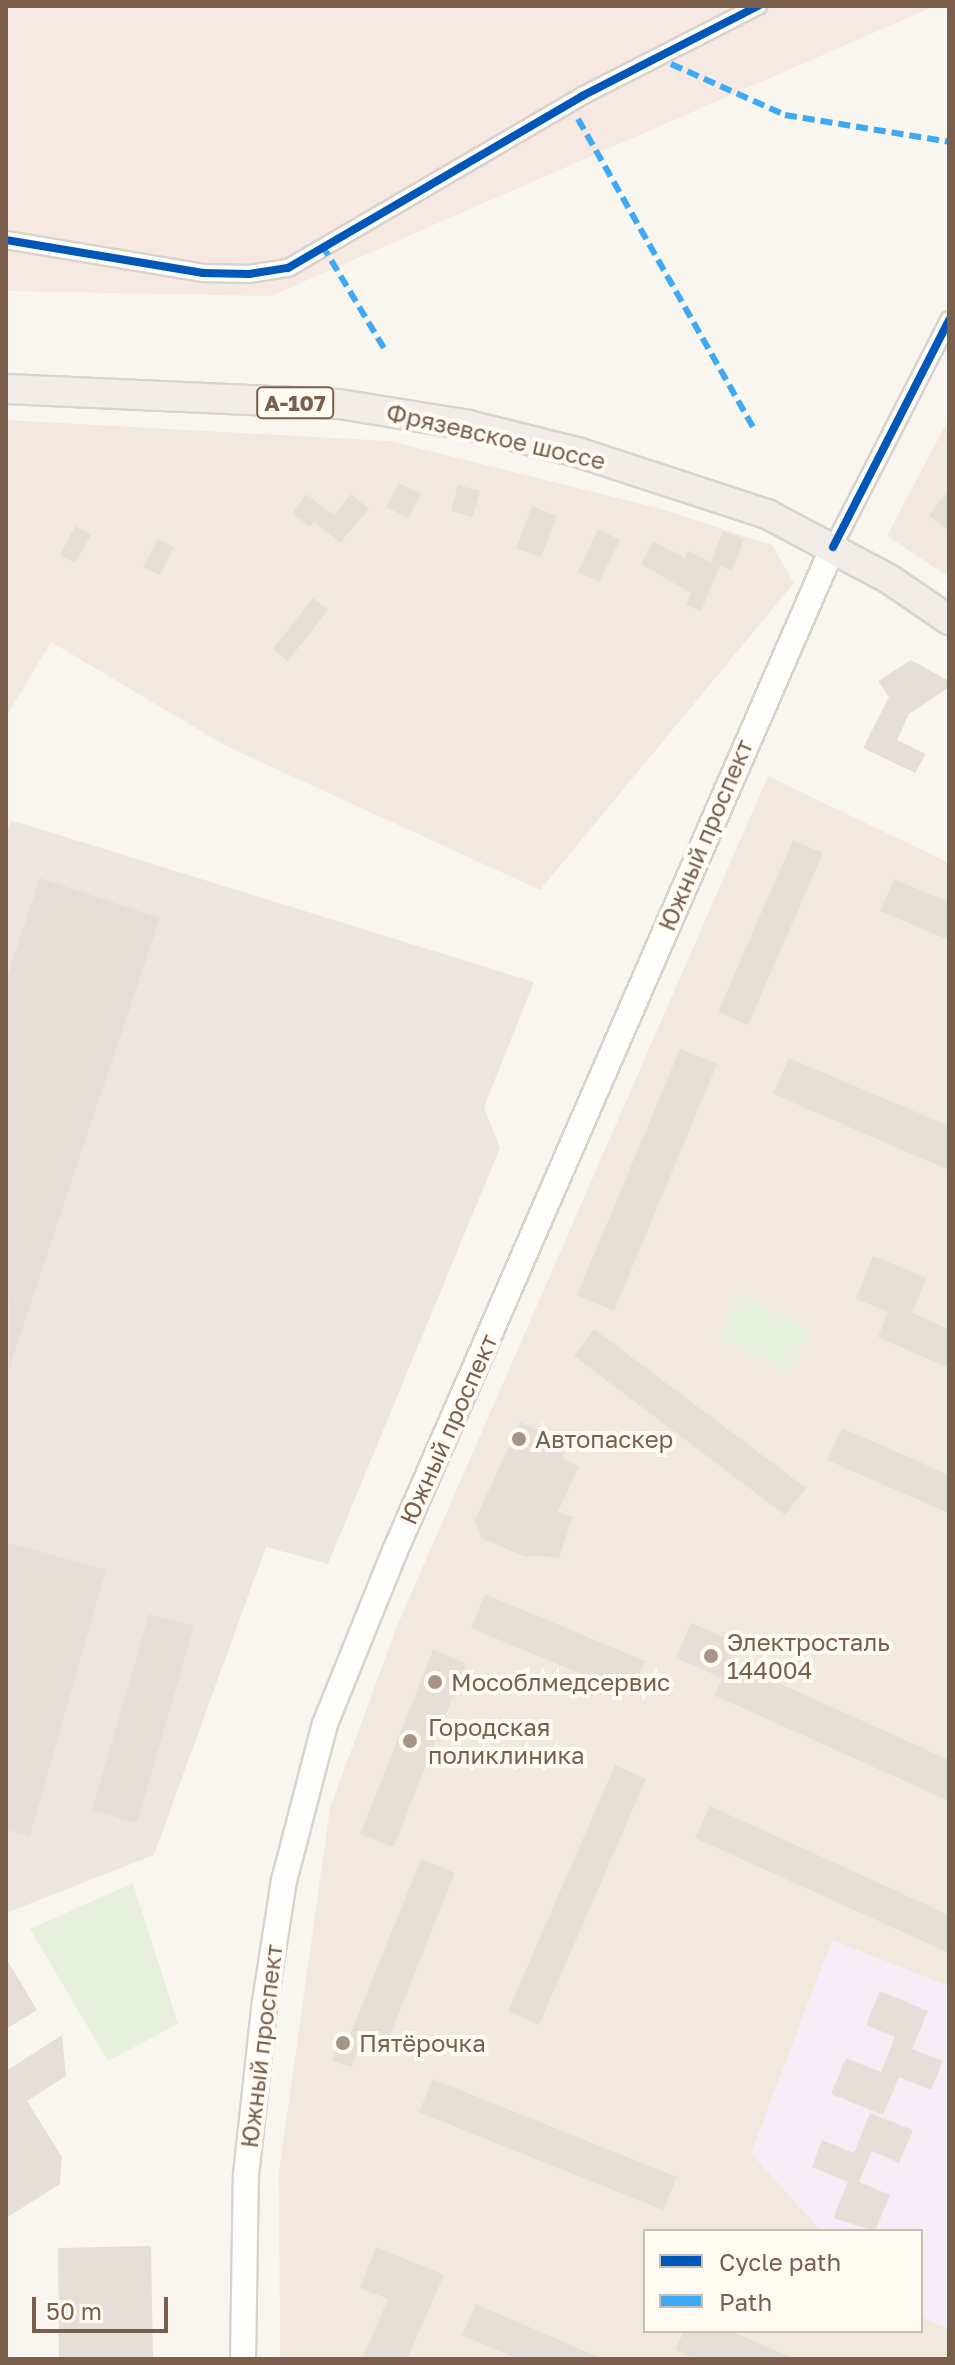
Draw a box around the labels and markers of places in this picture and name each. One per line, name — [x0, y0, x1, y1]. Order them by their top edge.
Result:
place label: Автопаскер — [535, 1425, 673, 1453]
marker: Автопаскер — [510, 1430, 528, 1448]
place label: Электросталь 144004 — [727, 1628, 890, 1684]
marker: Электросталь 144004 — [702, 1647, 720, 1665]
place label: Мособлмедсервис — [451, 1668, 670, 1696]
marker: Мособлмедсервис — [426, 1673, 444, 1691]
place label: Городская поликлиника — [428, 1713, 585, 1769]
marker: Городская поликлиника — [399, 1730, 421, 1752]
place label: Пятёрочка — [359, 2029, 486, 2057]
marker: Пятёрочка — [334, 2034, 352, 2052]

